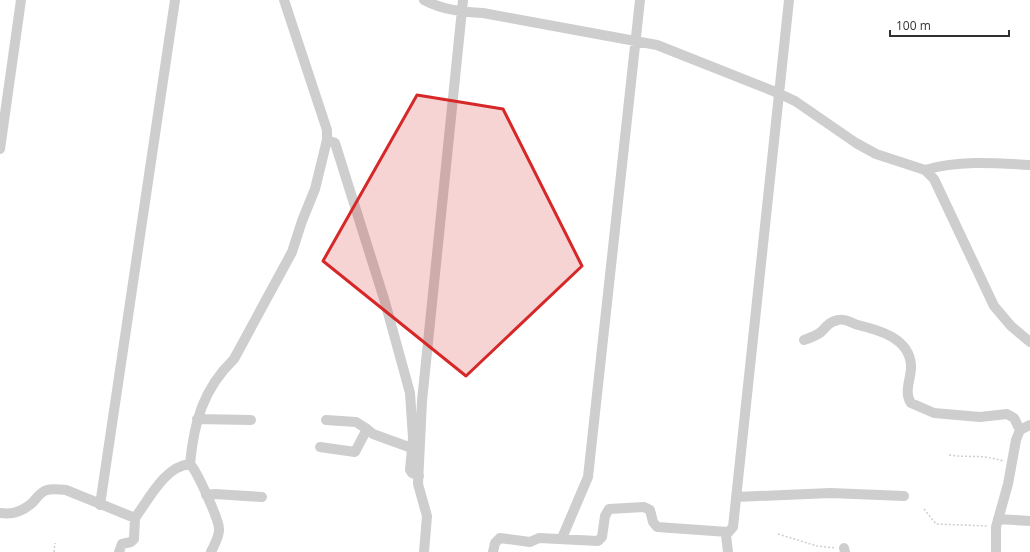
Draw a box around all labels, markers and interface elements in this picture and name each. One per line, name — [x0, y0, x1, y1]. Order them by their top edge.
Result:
scale bar — [890, 12, 1009, 38]
text: 100 m — [896, 17, 931, 34]

